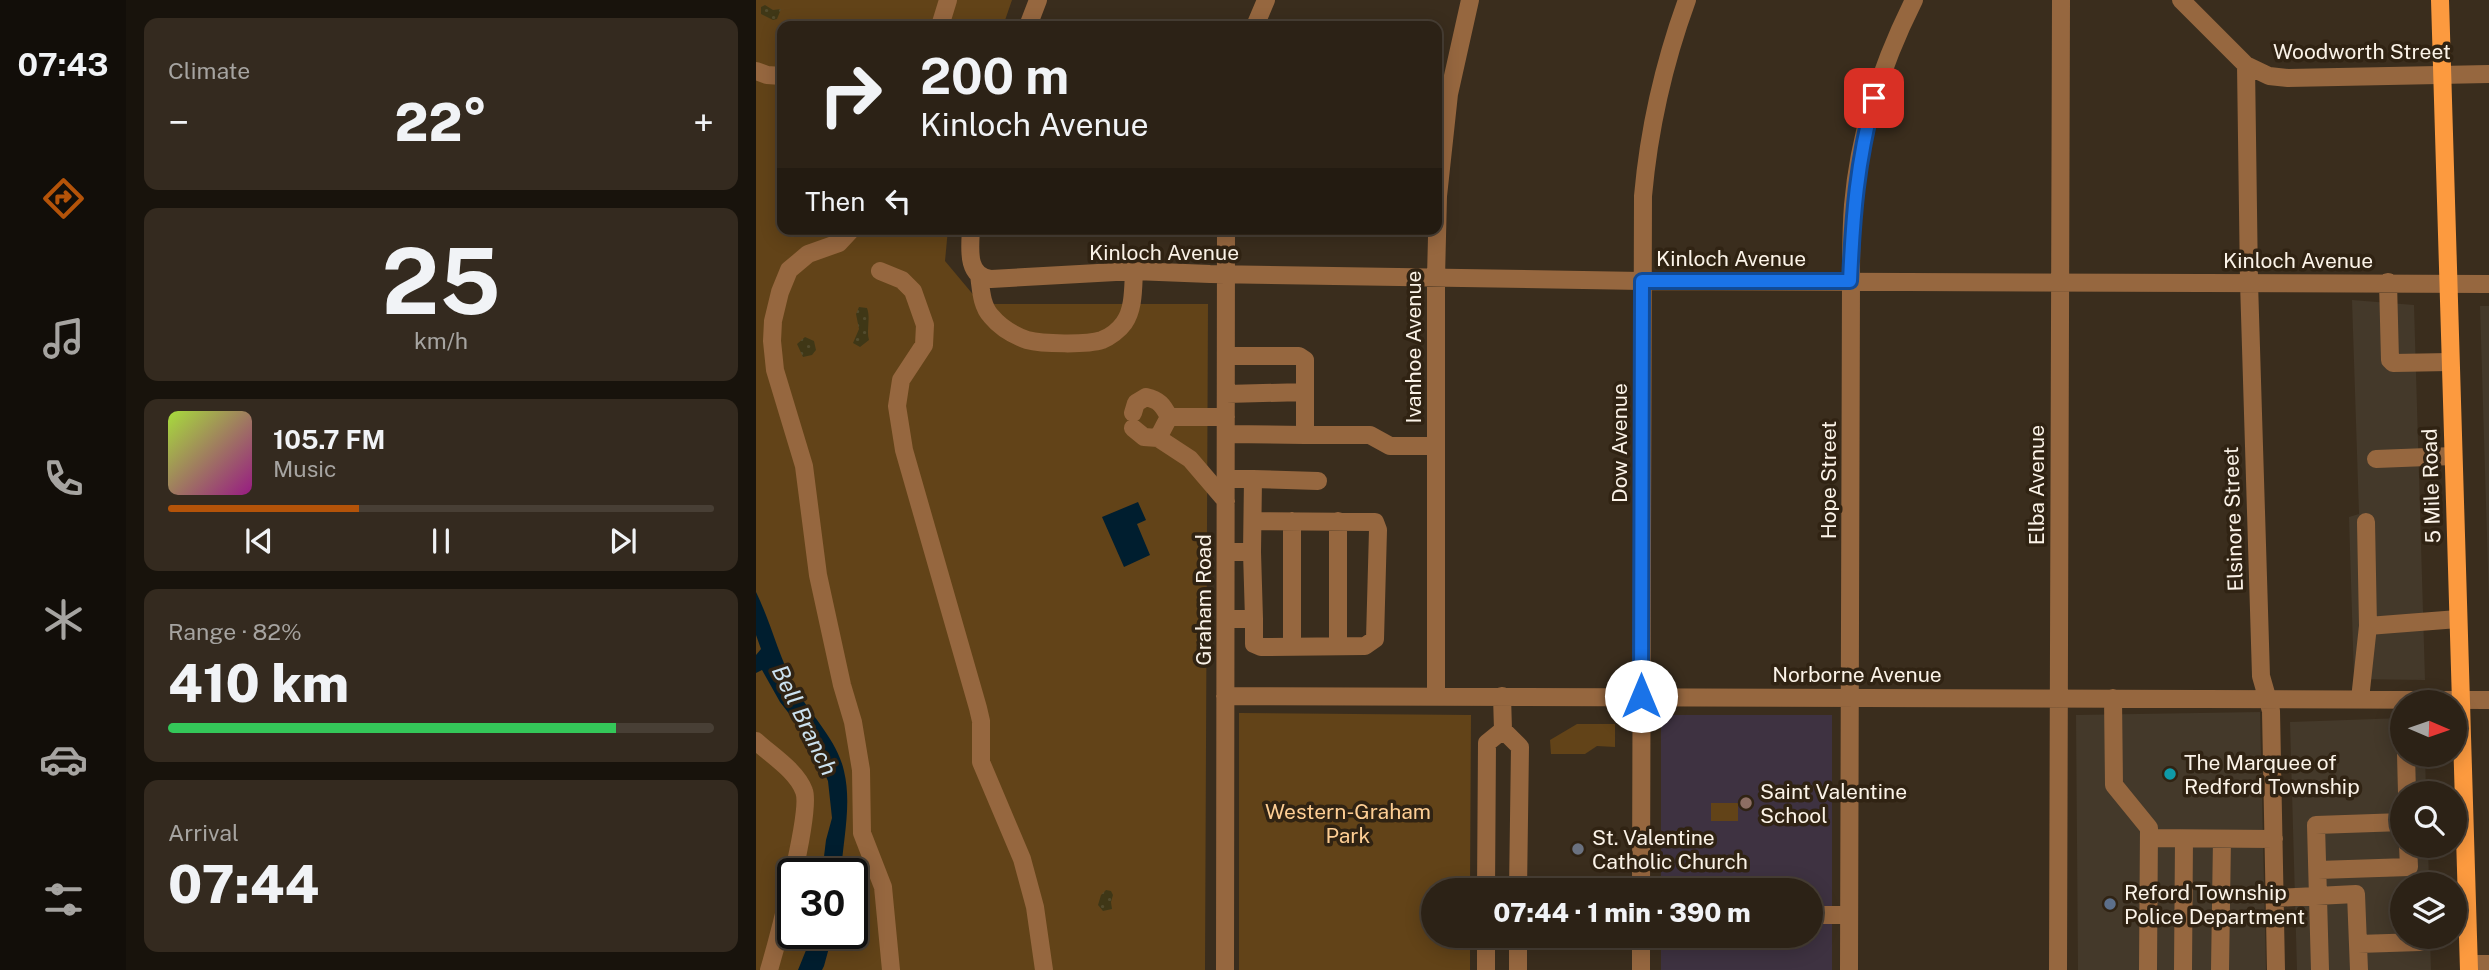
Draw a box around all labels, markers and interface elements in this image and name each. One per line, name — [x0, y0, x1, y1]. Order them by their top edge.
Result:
street label: Woodworth Street — [2273, 39, 2451, 64]
text: 07:43 — [18, 46, 108, 83]
text: 200 m — [920, 47, 1069, 105]
icon: right — [805, 49, 896, 140]
text: Climate — [168, 57, 250, 84]
pin — [1844, 68, 1904, 128]
icon: arrive — [1855, 79, 1893, 117]
text: 22° — [395, 92, 487, 153]
text: − — [168, 100, 189, 145]
text: + — [693, 100, 714, 145]
text: Kinloch Avenue — [920, 106, 1149, 143]
icon: directions — [39, 174, 88, 223]
icon: left — [879, 182, 917, 220]
text: Then — [805, 186, 865, 217]
text: 25 — [381, 228, 501, 334]
street label: Kinloch Avenue — [1089, 240, 1239, 265]
street label: Kinloch Avenue — [1656, 246, 1806, 271]
street label: Kinloch Avenue — [2223, 248, 2373, 273]
street label: Ivanhoe Avenue — [1401, 271, 1426, 424]
icon: music — [39, 314, 88, 363]
text: km/h — [414, 327, 468, 354]
street label: Dow Avenue — [1607, 383, 1632, 503]
street label: Hope Street — [1816, 421, 1841, 539]
text: 105.7 FM — [273, 424, 385, 455]
street label: Elba Avenue — [2024, 425, 2049, 545]
street label: 5 Mile Road — [2417, 428, 2445, 544]
street label: Elsinore Street — [2218, 446, 2248, 592]
icon: phone — [39, 454, 88, 503]
text: Music — [273, 455, 337, 482]
icon: previous — [240, 522, 278, 560]
icon: pause — [422, 522, 460, 560]
icon: next — [604, 522, 642, 560]
street label: Graham Road — [1191, 534, 1216, 666]
icon: climate — [39, 595, 88, 644]
text: Range · 82% — [168, 618, 302, 645]
text: 410 km — [168, 653, 349, 714]
position arrow — [1604, 659, 1678, 733]
water label: Bell Branch — [767, 660, 843, 780]
street label: Norborne Avenue — [1772, 662, 1942, 687]
north arrow — [2390, 690, 2468, 766]
map controls — [2390, 690, 2467, 949]
icon: car — [39, 735, 88, 784]
place label: The Marquee of Redford Township — [2184, 750, 2360, 799]
marker: The Marquee of Redford Township — [2162, 766, 2178, 782]
place label: Saint Valentine School — [1760, 779, 1907, 828]
button: search — [2390, 781, 2467, 858]
marker: Saint Valentine School — [1738, 795, 1754, 811]
park label: Western-Graham Park — [1265, 799, 1431, 848]
text: Arrival — [168, 819, 239, 846]
place label: St. Valentine Catholic Church — [1592, 825, 1748, 874]
marker: St. Valentine Catholic Church — [1570, 841, 1586, 857]
text: 07:44 — [168, 854, 319, 915]
speed limit sign: 30 — [777, 858, 868, 949]
button: layers — [2390, 872, 2467, 949]
icon: filters — [39, 875, 88, 924]
place label: Reford Township Police Department — [2124, 880, 2305, 929]
marker: Reford Township Police Department — [2102, 896, 2118, 912]
text: 07:44 · 1 min · 390 m — [1493, 897, 1751, 928]

